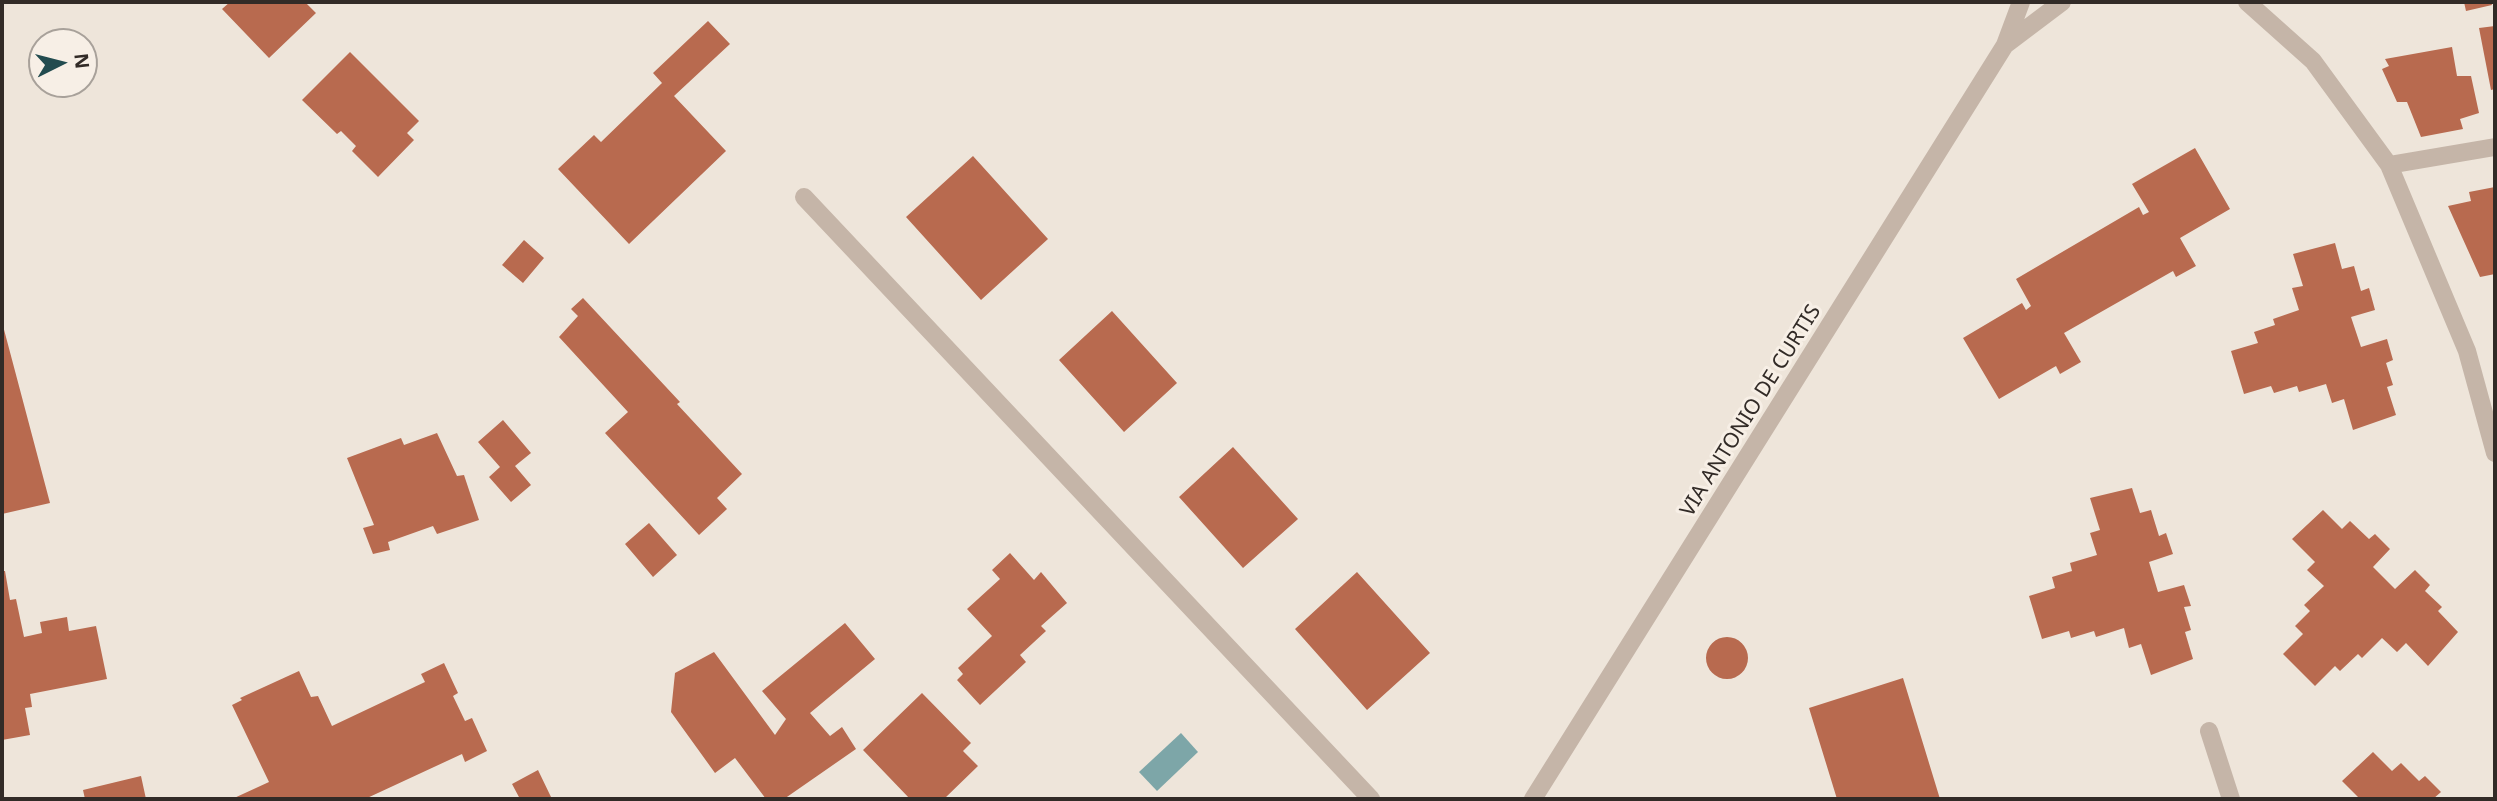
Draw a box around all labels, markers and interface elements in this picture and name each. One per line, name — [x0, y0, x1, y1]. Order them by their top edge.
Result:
north arrow — [28, 28, 98, 98]
text: N — [68, 52, 96, 70]
street label: VIA ANTONIO DE CURTIS — [1675, 300, 1827, 522]

